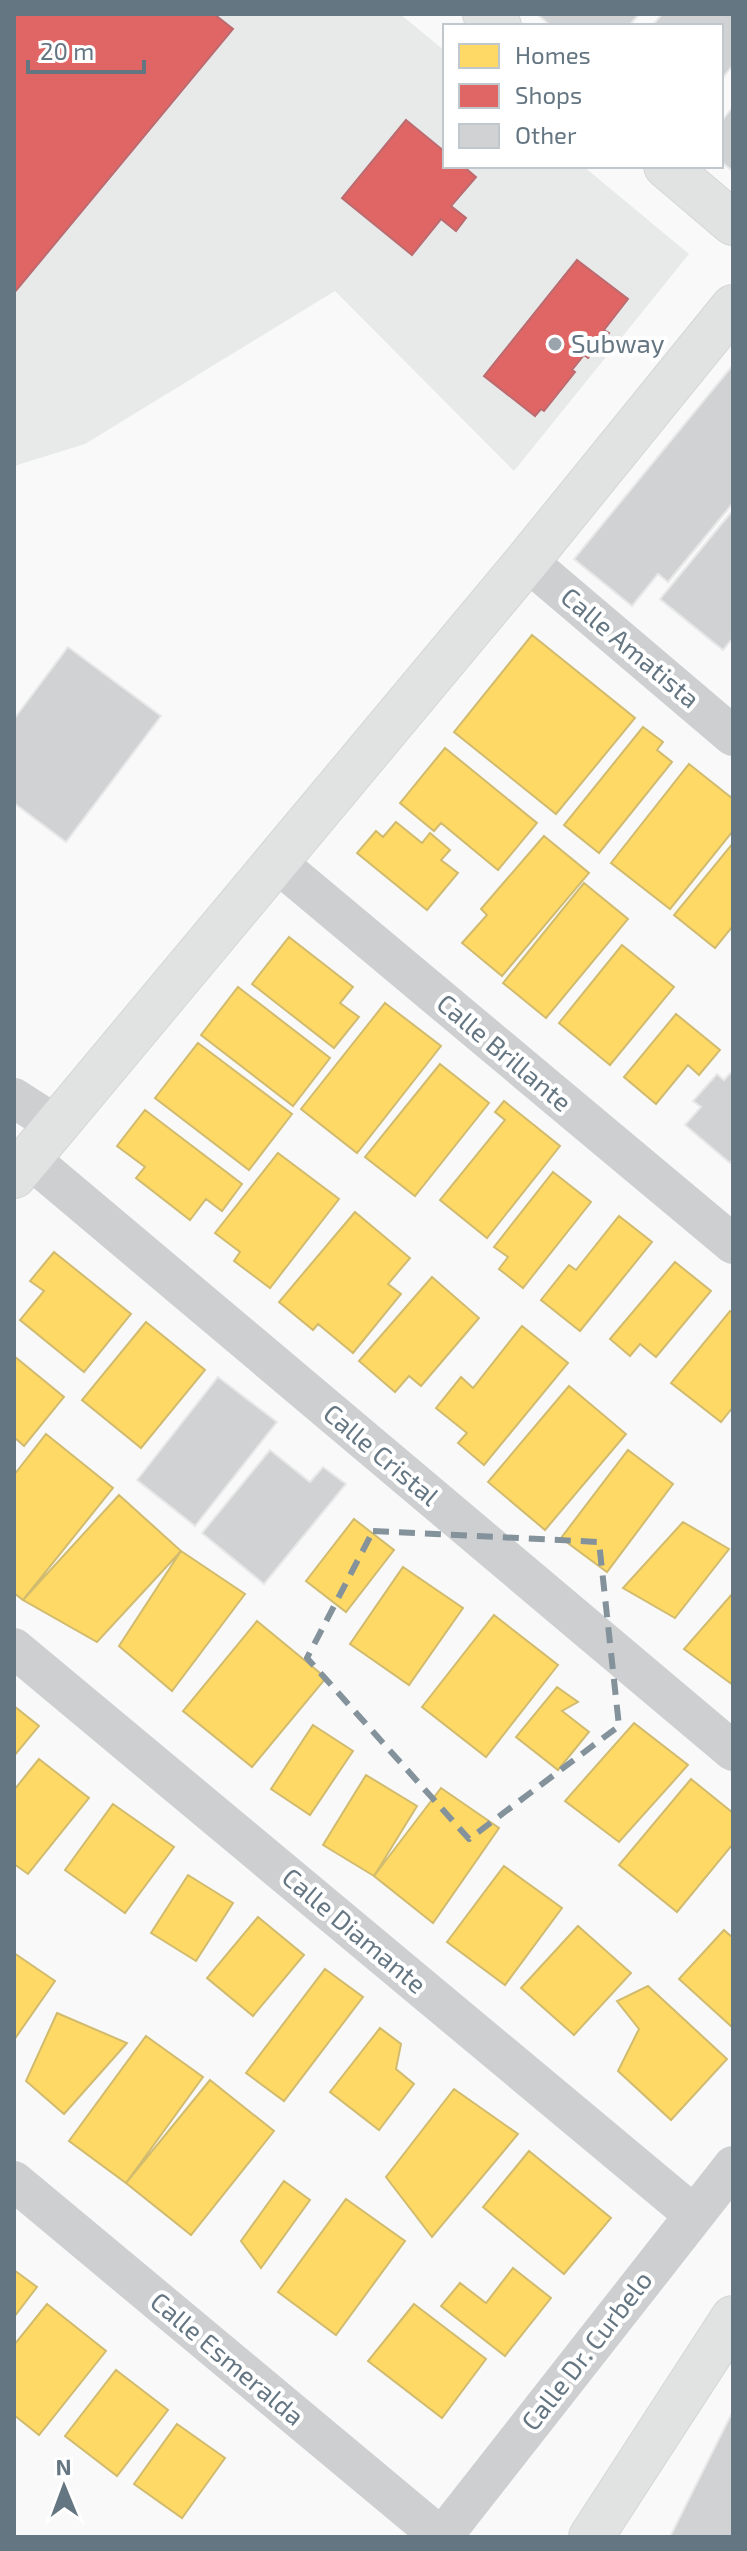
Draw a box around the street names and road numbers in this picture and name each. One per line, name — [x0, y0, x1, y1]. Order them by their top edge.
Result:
street label: Calle Amatista — [556, 580, 706, 714]
street label: Calle Brillante — [431, 987, 579, 1117]
street label: Calle Cristal — [318, 1397, 446, 1511]
street label: Calle Diamante — [277, 1861, 433, 1999]
street label: Calle Dr. Curbelo — [514, 2264, 658, 2436]
street label: Calle Esmeralda — [145, 2285, 311, 2431]

